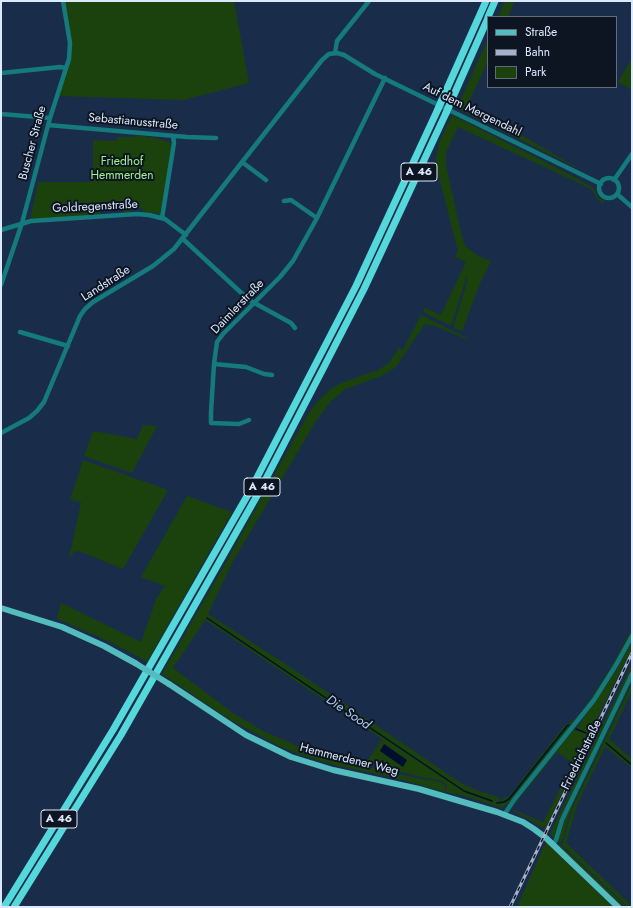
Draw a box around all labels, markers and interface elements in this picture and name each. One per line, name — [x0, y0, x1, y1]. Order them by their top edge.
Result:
legend — [487, 16, 617, 88]
text: Straße — [525, 23, 557, 41]
text: Bahn — [525, 43, 550, 61]
text: Park — [525, 63, 546, 81]
street label: Auf dem Mergendahl — [420, 80, 524, 140]
street label: Buscher Straße — [16, 104, 50, 182]
street label: Sebastianusstraße — [88, 111, 178, 133]
park label: Friedhof Hemmerden — [90, 155, 154, 183]
road number: A 46 — [401, 163, 437, 181]
street label: Goldregenstraße — [52, 198, 138, 216]
street label: Landstraße — [79, 263, 133, 305]
street label: Daimlerstraße — [208, 277, 268, 337]
road number: A 46 — [244, 478, 280, 496]
water label: Die Sood — [323, 693, 373, 733]
street label: Friedrichstraße — [559, 718, 605, 792]
street label: Hemmerdener Weg — [298, 741, 400, 779]
road number: A 46 — [41, 810, 77, 828]

